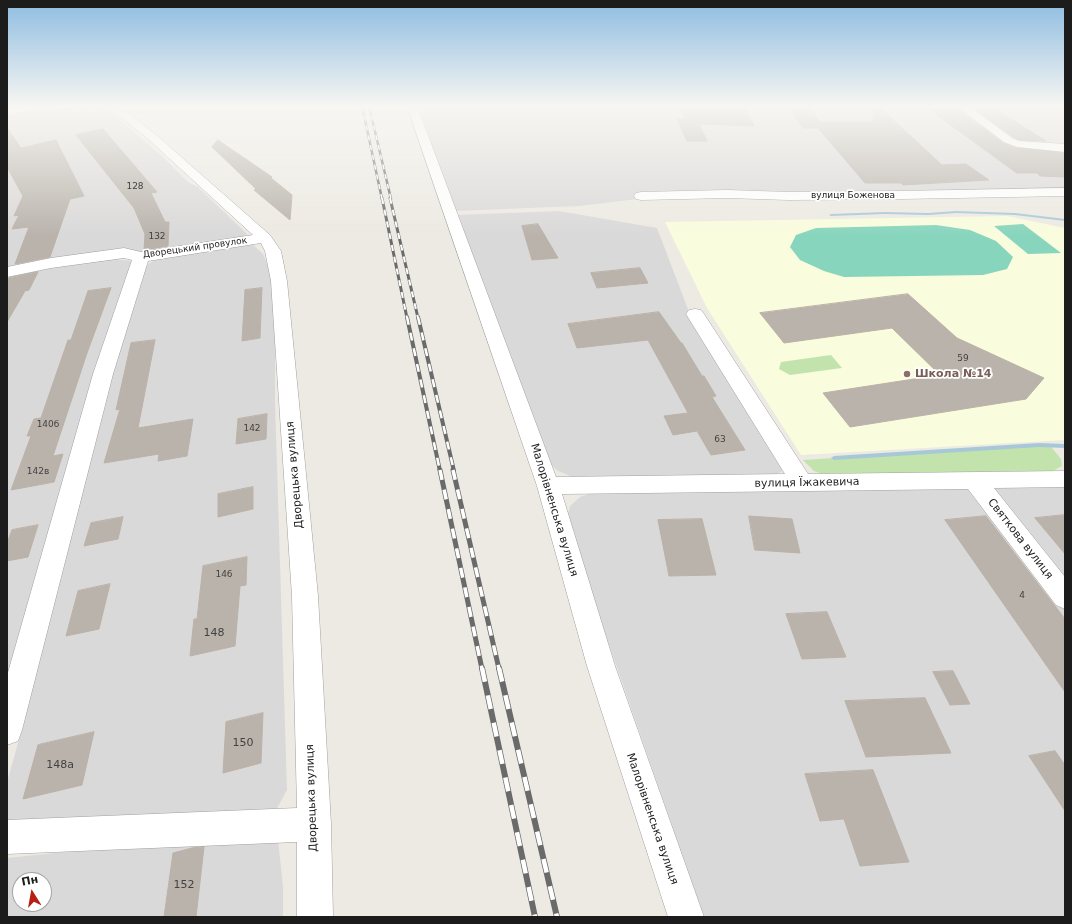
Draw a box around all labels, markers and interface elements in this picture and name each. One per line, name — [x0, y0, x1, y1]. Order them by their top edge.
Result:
house number: 128 — [126, 182, 144, 192]
street label: вулиця Боженова — [811, 191, 895, 201]
house number: 132 — [148, 232, 166, 242]
street label: Дворецький провулок — [142, 235, 248, 261]
house number: 59 — [957, 354, 969, 364]
place label: Школа №14 — [915, 367, 991, 381]
marker: Школа №14 — [902, 369, 912, 379]
house number: 140б — [37, 420, 59, 430]
street label: Дворецька вулиця — [284, 421, 306, 529]
house number: 142 — [243, 424, 261, 434]
house number: 63 — [714, 435, 726, 445]
street label: Малорівненська вулиця — [527, 442, 581, 578]
house number: 142в — [27, 467, 49, 477]
street label: вулиця Їжакевича — [754, 475, 860, 491]
street label: Святкова вулиця — [984, 496, 1056, 582]
house number: 146 — [215, 570, 233, 580]
house number: 4 — [1019, 591, 1025, 601]
house number: 148 — [204, 626, 224, 640]
house number: 150 — [233, 736, 253, 750]
street label: Дворецька вулиця — [304, 744, 320, 852]
street label: Малорівненська вулиця — [623, 751, 681, 887]
house number: 148а — [46, 758, 74, 772]
north arrow — [12, 872, 52, 912]
text: Пн — [20, 873, 39, 889]
house number: 152 — [174, 878, 194, 892]

